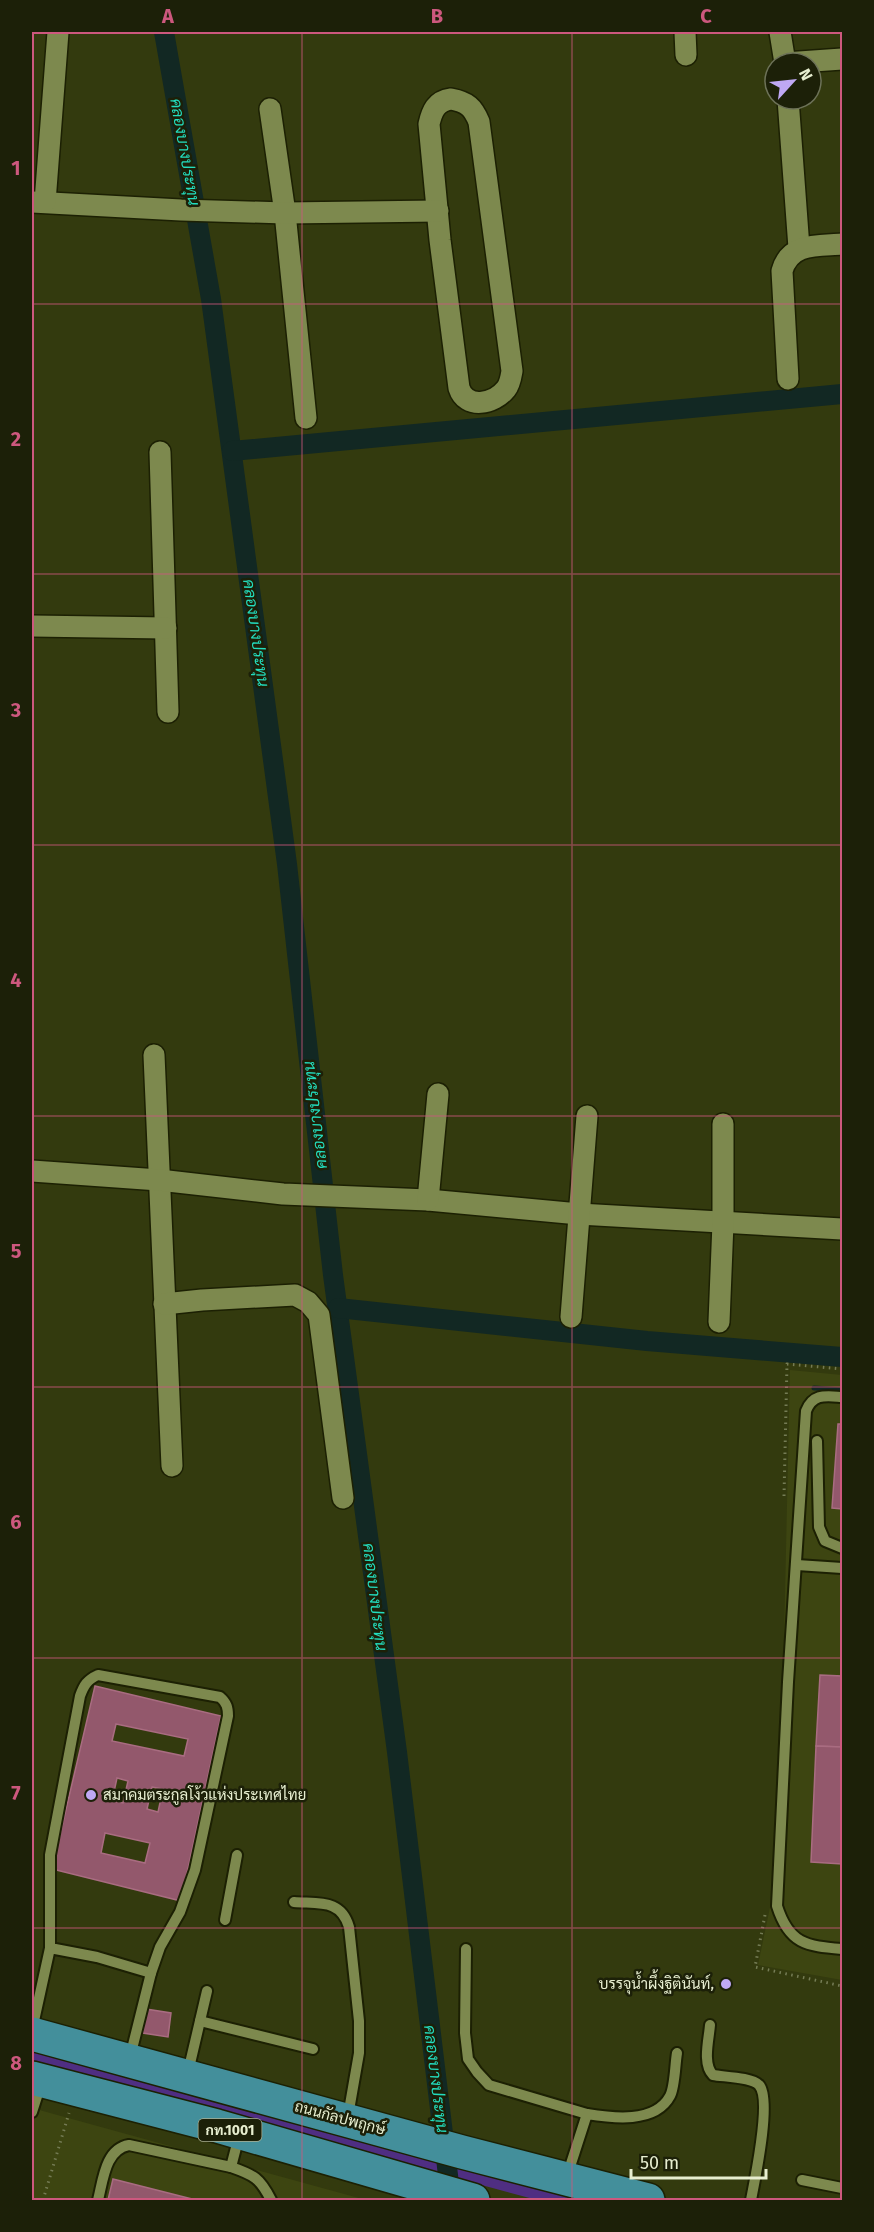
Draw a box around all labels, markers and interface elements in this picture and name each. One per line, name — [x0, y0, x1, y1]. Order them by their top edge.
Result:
text: A — [161, 4, 175, 28]
text: B — [431, 4, 443, 28]
text: C — [700, 4, 712, 28]
north arrow — [763, 51, 823, 111]
text: N — [795, 65, 817, 83]
water label: คลองบางประทุน — [164, 97, 204, 207]
text: 1 — [11, 156, 21, 180]
text: 2 — [11, 427, 21, 451]
water label: คลองบางประทุน — [237, 578, 273, 688]
text: 3 — [10, 698, 21, 722]
text: 4 — [10, 968, 22, 992]
water label: คลองบางประทุน — [299, 1060, 333, 1170]
text: 5 — [11, 1239, 22, 1263]
text: 6 — [10, 1510, 22, 1534]
water label: คลองบางประทุน — [357, 1542, 391, 1652]
text: 7 — [11, 1781, 21, 1805]
place label: สมาคมตระกูลโง้วแห่งประเทศไทย — [103, 1785, 306, 1805]
marker: สมาคมตระกูลโง้วแห่งประเทศไทย — [84, 1788, 98, 1802]
place label: บรรจุน้ำผึ้งฐิตินันท์, — [599, 1969, 714, 1995]
marker: บรรจุน้ำผึ้งฐิตินันท์, — [719, 1977, 733, 1991]
water label: คลองบางประทุน — [418, 2024, 452, 2134]
text: 8 — [10, 2051, 22, 2075]
street label: ถนนกัลปพฤกษ์ — [293, 2096, 388, 2139]
road number: กท.1001 — [198, 2119, 262, 2141]
scale bar — [631, 2142, 766, 2180]
text: 50 m — [640, 2152, 679, 2174]

